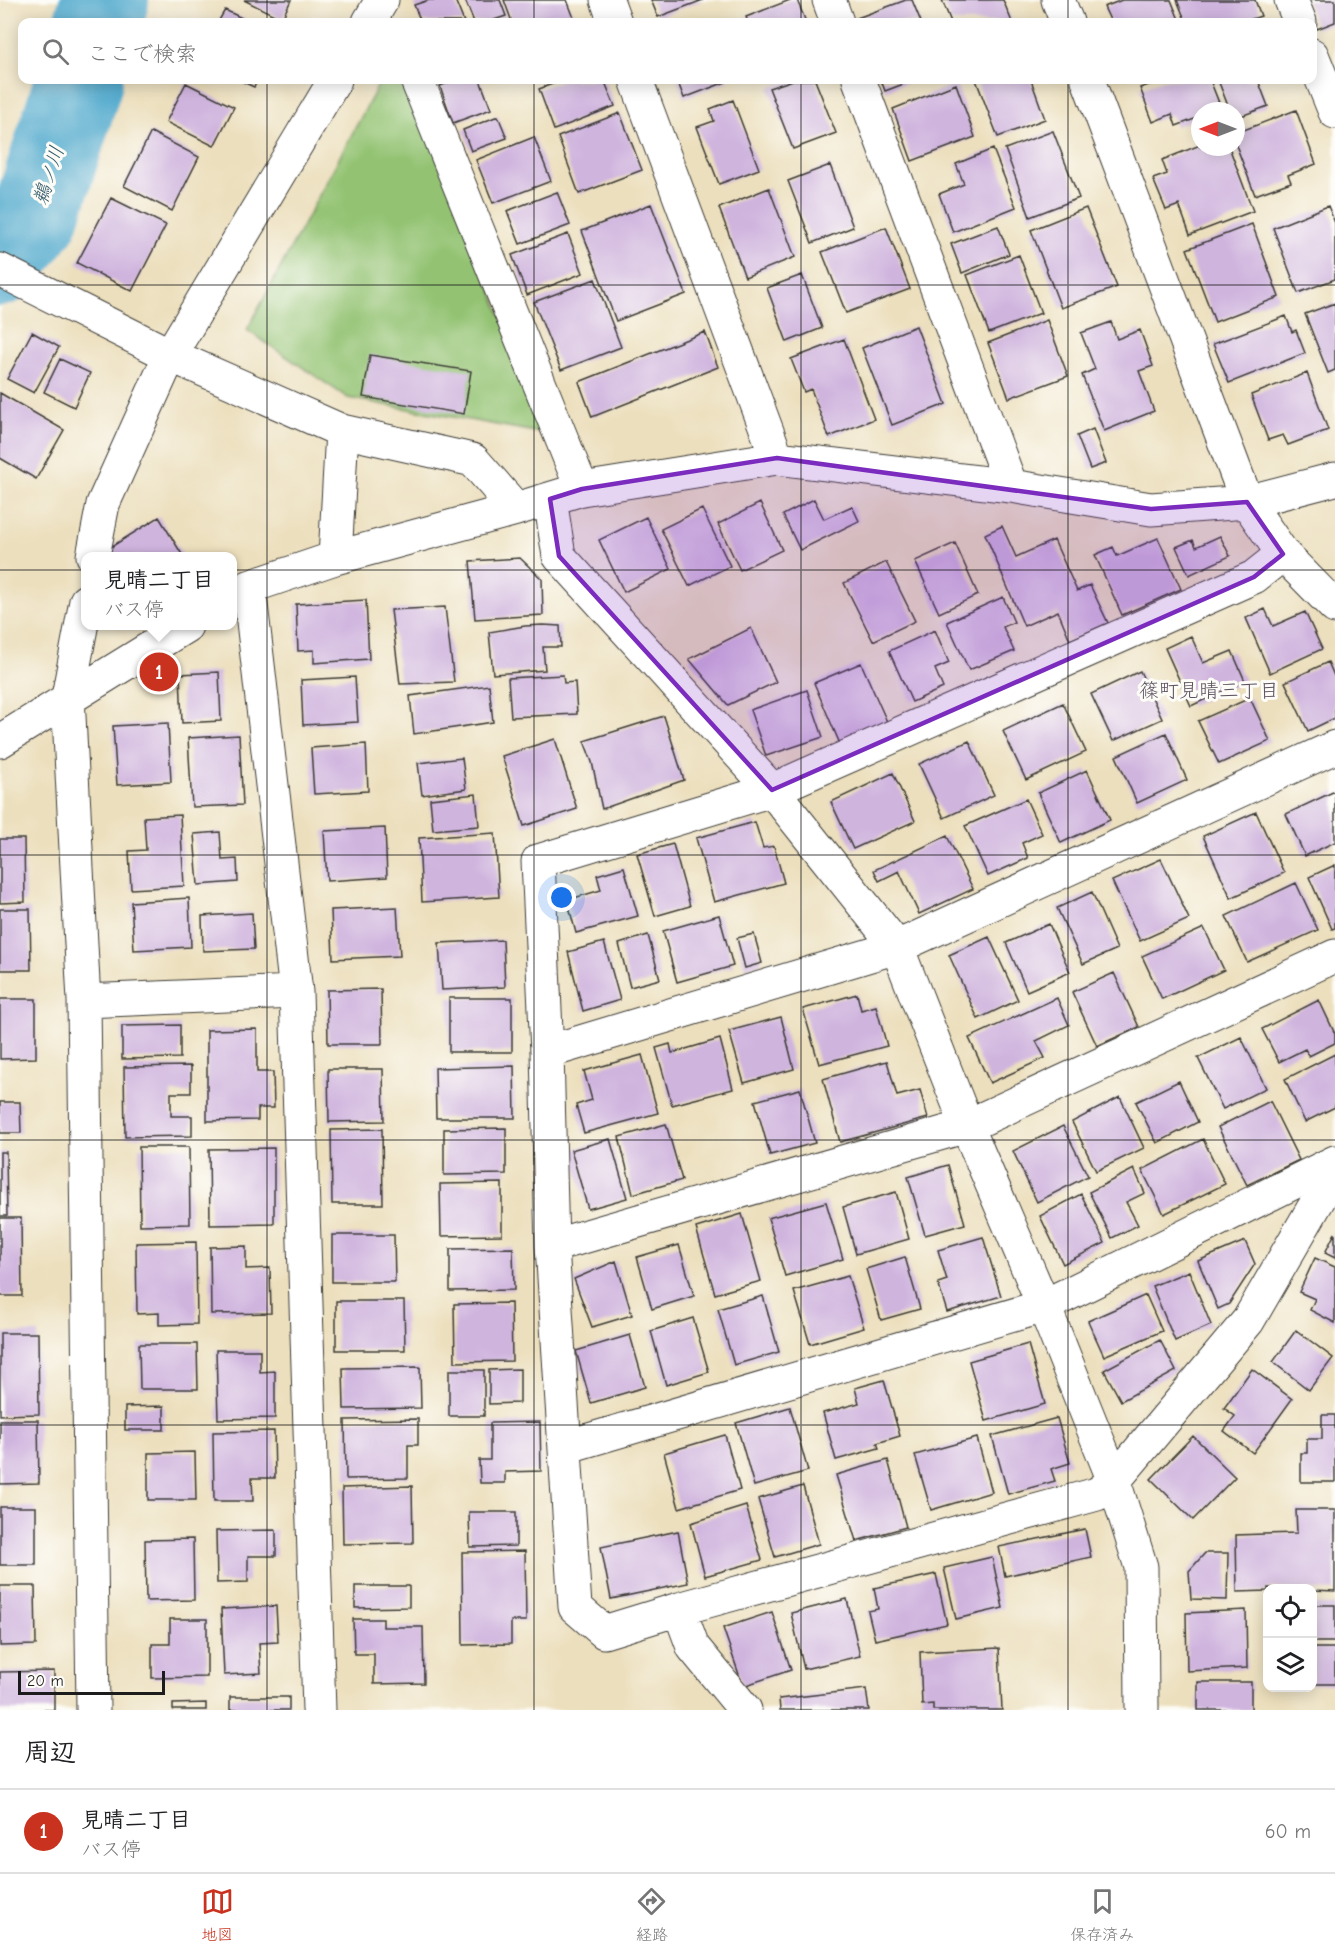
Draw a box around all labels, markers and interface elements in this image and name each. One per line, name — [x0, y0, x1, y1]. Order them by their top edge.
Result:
search box — [18, 18, 1317, 84]
icon: search — [39, 35, 72, 68]
text: ここで検索 — [87, 41, 197, 67]
north arrow — [1191, 102, 1245, 156]
water label: 鵜ノ川 — [28, 143, 69, 207]
popup — [81, 552, 237, 630]
text: 見晴二丁目 — [104, 567, 214, 593]
text: バス停 — [104, 598, 164, 621]
pin: 1 — [140, 650, 178, 694]
district label: 篠町見晴三丁目 — [1139, 679, 1279, 702]
your location — [547, 883, 576, 912]
map controls — [1263, 1584, 1317, 1692]
button: locate — [1263, 1584, 1317, 1638]
button: layers — [1263, 1638, 1317, 1692]
scale bar — [18, 1668, 165, 1696]
text: 20 m — [27, 1672, 64, 1690]
text: 周辺 — [24, 1738, 76, 1768]
text: 見晴二丁目 — [81, 1807, 191, 1833]
text: 1 — [40, 1820, 47, 1843]
text: 60 m — [1265, 1820, 1311, 1843]
text: バス停 — [81, 1838, 141, 1861]
tab: 地図 — [201, 1885, 234, 1945]
tab: 経路 — [635, 1885, 668, 1945]
tab: 保存済み — [1070, 1885, 1134, 1945]

